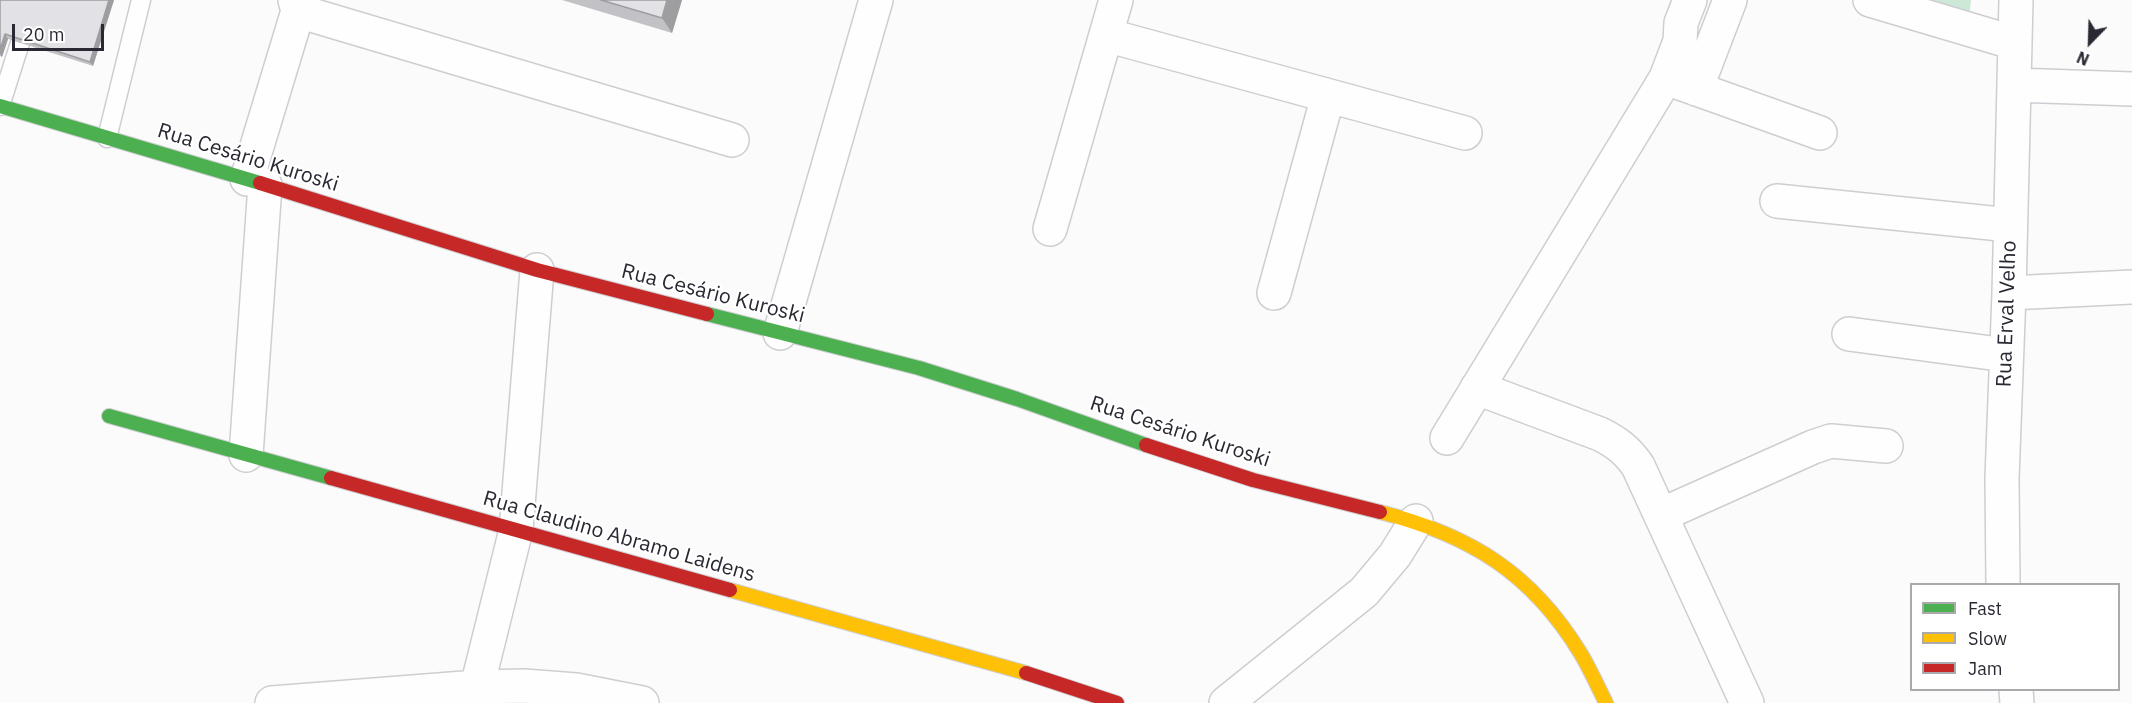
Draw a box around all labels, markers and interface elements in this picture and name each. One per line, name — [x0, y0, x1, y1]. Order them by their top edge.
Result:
scale bar — [15, 12, 106, 50]
north arrow — [2060, 12, 2120, 72]
text: 20 m — [23, 23, 65, 46]
text: N — [2074, 47, 2092, 70]
street label: Rua Cesário Kuroski — [154, 118, 342, 198]
street label: Rua Erval Velho — [1992, 240, 2022, 388]
street label: Rua Cesário Kuroski — [619, 259, 807, 329]
street label: Rua Cesário Kuroski — [1087, 391, 1273, 473]
street label: Rua Claudino Abramo Laidens — [480, 486, 758, 588]
legend — [1910, 583, 2120, 691]
text: Fast — [1968, 597, 2002, 620]
text: Slow — [1968, 627, 2007, 650]
text: Jam — [1968, 657, 2003, 680]

